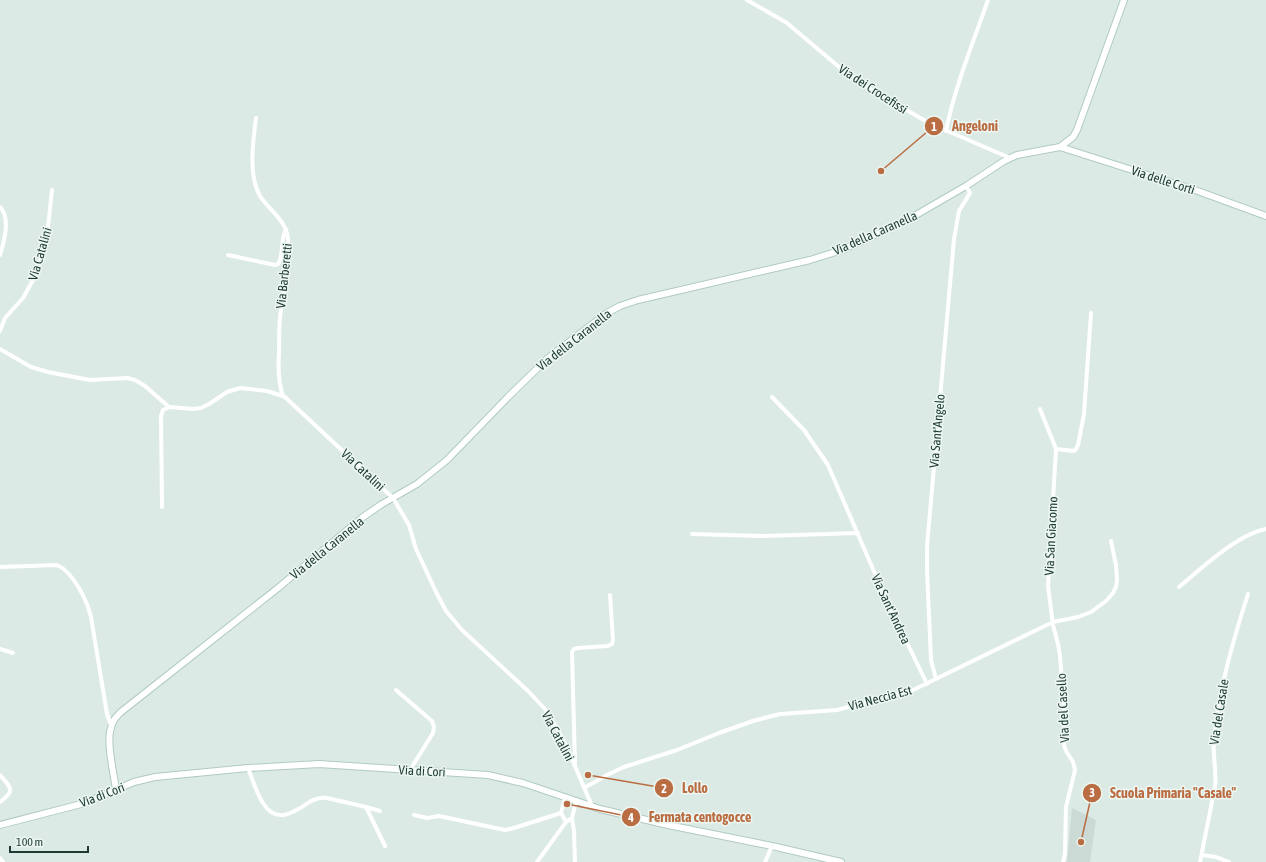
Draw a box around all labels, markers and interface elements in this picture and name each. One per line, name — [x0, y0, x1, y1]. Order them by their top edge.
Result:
street label: Via dei Crocefissi — [836, 61, 910, 117]
callout: Angeloni — [924, 113, 1006, 139]
text: Angeloni — [951, 118, 998, 134]
text: 1 — [931, 120, 937, 134]
street label: Via delle Corti — [1129, 163, 1197, 197]
street label: Via della Caranella — [831, 208, 919, 258]
street label: Via Catalini — [25, 226, 55, 282]
street label: Via Barberetti — [273, 243, 295, 309]
street label: Via della Caranella — [534, 306, 614, 374]
street label: Via Sant'Angelo — [926, 393, 948, 469]
street label: Via Catalini — [338, 446, 388, 494]
street label: Via San Giacomo — [1041, 496, 1061, 576]
street label: Via della Caranella — [287, 514, 367, 582]
street label: Via Sant'Andrea — [868, 572, 914, 646]
street label: Via del Casello — [1054, 673, 1072, 743]
street label: Via del Casale — [1206, 678, 1232, 746]
street label: Via Neccia Est — [847, 682, 914, 714]
street label: Via Catalini — [539, 708, 577, 764]
street label: Via di Cori — [398, 762, 446, 780]
callout: Lollo — [654, 775, 716, 801]
street label: Via di Cori — [77, 780, 127, 810]
text: Lollo — [682, 780, 708, 796]
callout: Scuola Primaria "Casale" — [1082, 780, 1244, 806]
text: 2 — [661, 782, 667, 796]
text: Scuola Primaria "Casale" — [1110, 785, 1236, 801]
text: 3 — [1089, 786, 1095, 800]
callout: Fermata centogocce — [621, 804, 759, 830]
text: Fermata centogocce — [649, 809, 751, 825]
text: 4 — [627, 811, 634, 825]
scale bar — [10, 828, 88, 854]
text: 100 m — [16, 835, 43, 849]

